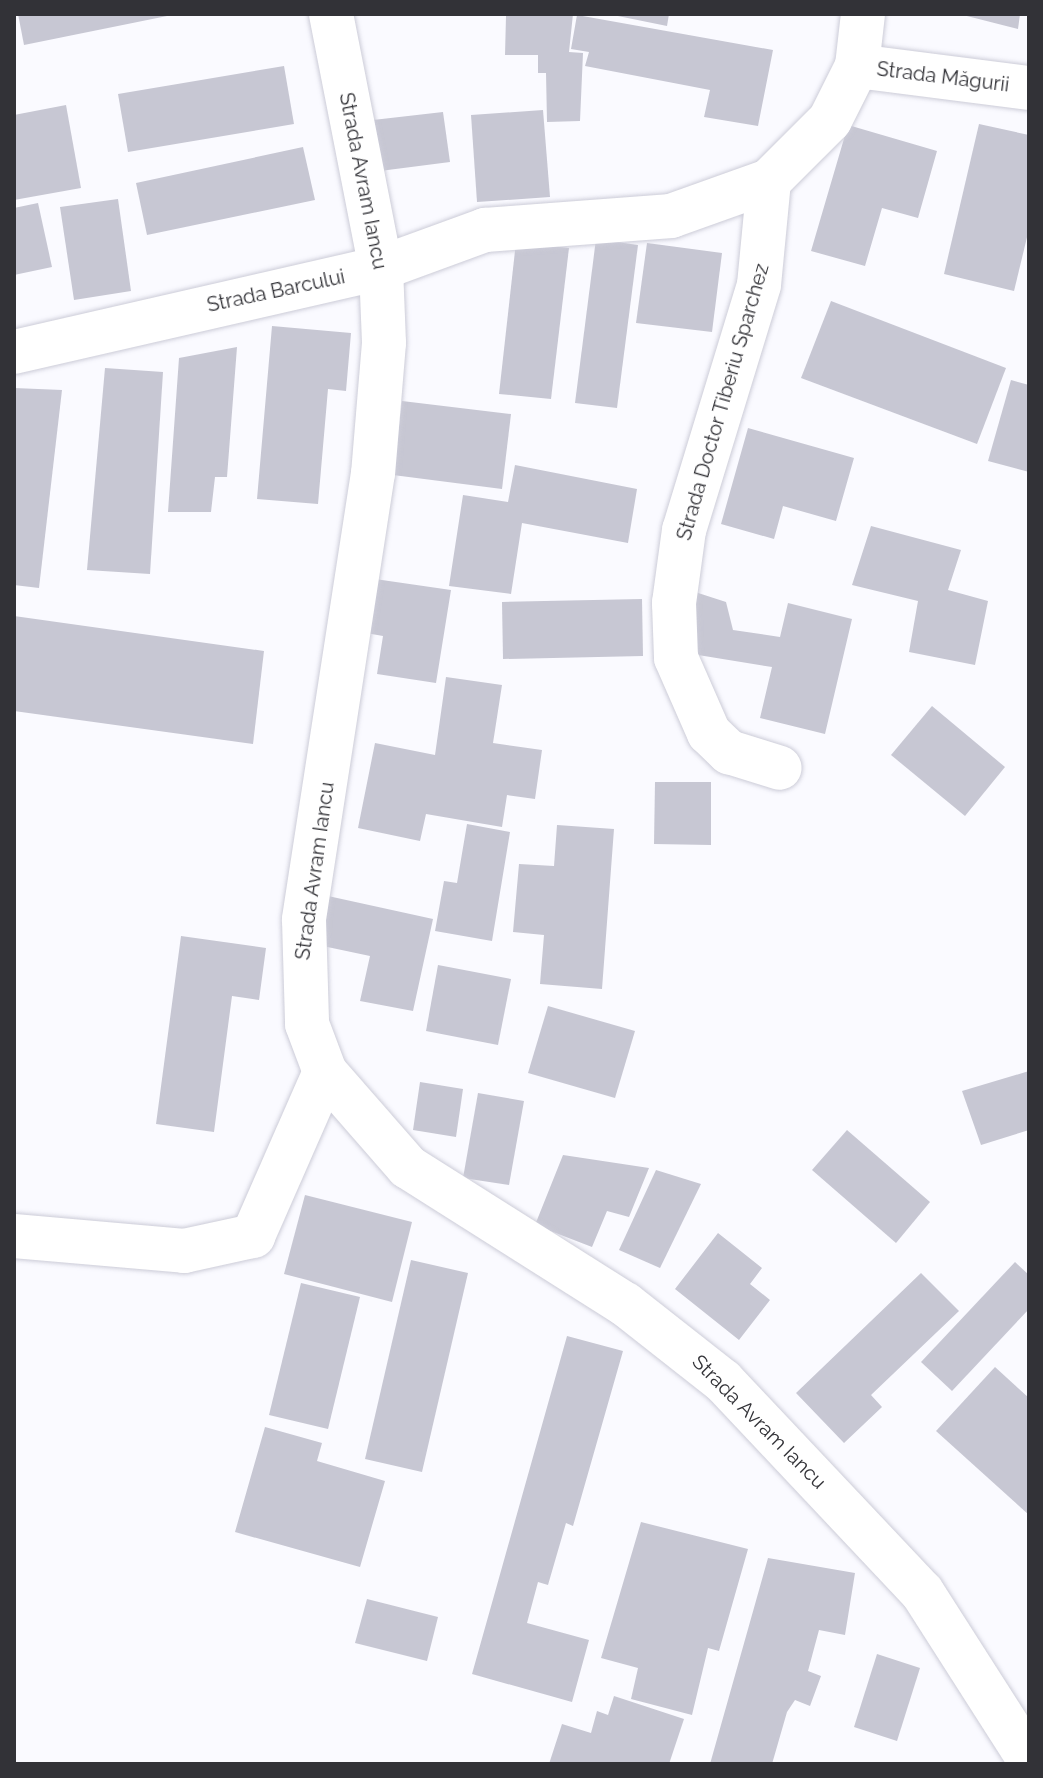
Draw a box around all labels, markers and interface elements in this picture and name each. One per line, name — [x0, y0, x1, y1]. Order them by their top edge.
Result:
street label: Strada Măgurii — [875, 57, 1011, 97]
street label: Strada Avram Iancu — [334, 90, 392, 272]
street label: Strada Doctor Tiberiu Sparchez — [672, 260, 774, 544]
street label: Strada Barcului — [205, 265, 347, 317]
street label: Strada Avram Iancu — [291, 780, 339, 962]
street label: Strada Avram Iancu — [687, 1350, 831, 1494]

